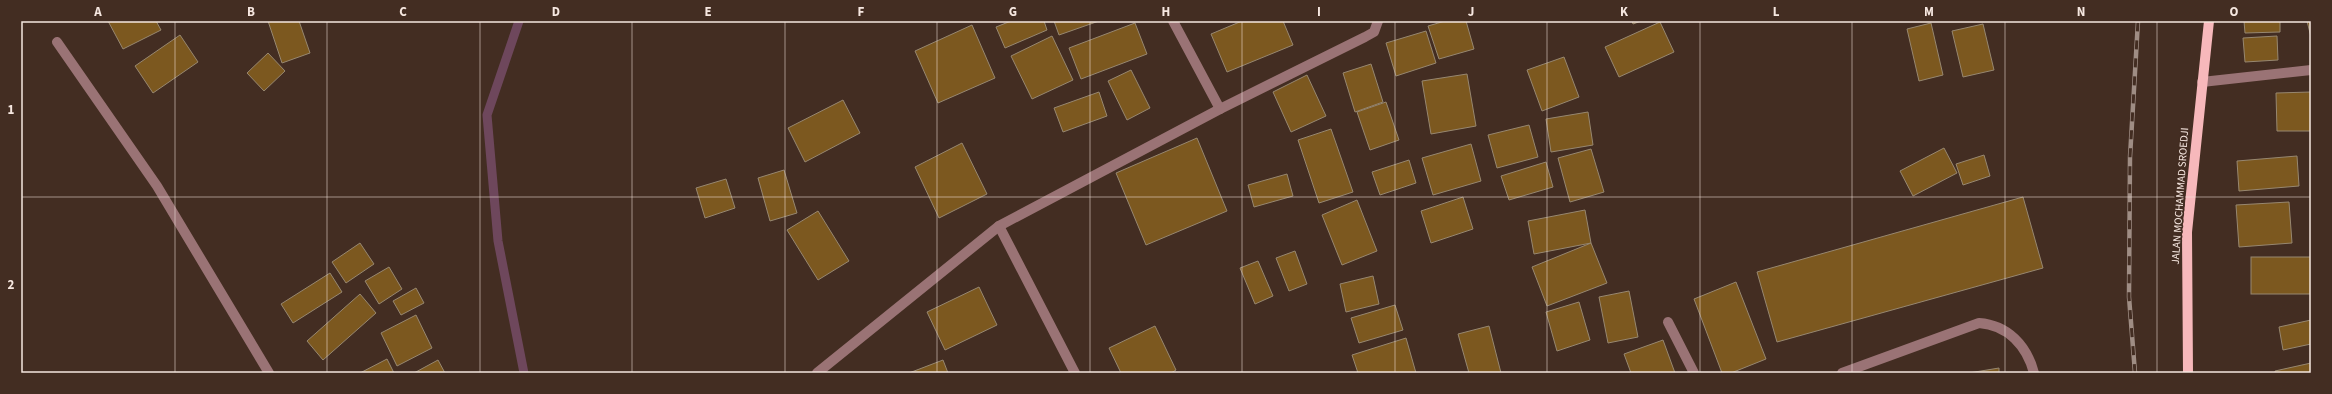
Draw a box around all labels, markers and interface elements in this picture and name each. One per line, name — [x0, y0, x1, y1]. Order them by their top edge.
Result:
text: A — [93, 3, 102, 21]
text: B — [247, 3, 255, 21]
text: C — [399, 3, 407, 21]
text: D — [552, 3, 560, 21]
text: E — [704, 3, 712, 21]
text: F — [858, 3, 865, 21]
text: G — [1009, 3, 1017, 21]
text: H — [1162, 3, 1170, 21]
text: I — [1317, 3, 1321, 21]
text: J — [1468, 3, 1474, 21]
text: K — [1620, 3, 1629, 21]
text: L — [1773, 3, 1780, 21]
text: M — [1924, 3, 1934, 21]
text: N — [2077, 3, 2085, 21]
text: O — [2230, 3, 2239, 21]
text: 1 — [8, 101, 15, 119]
street label: JALAN MOCHAMMAD SROEDJI — [2168, 127, 2192, 265]
text: 2 — [8, 276, 15, 294]

